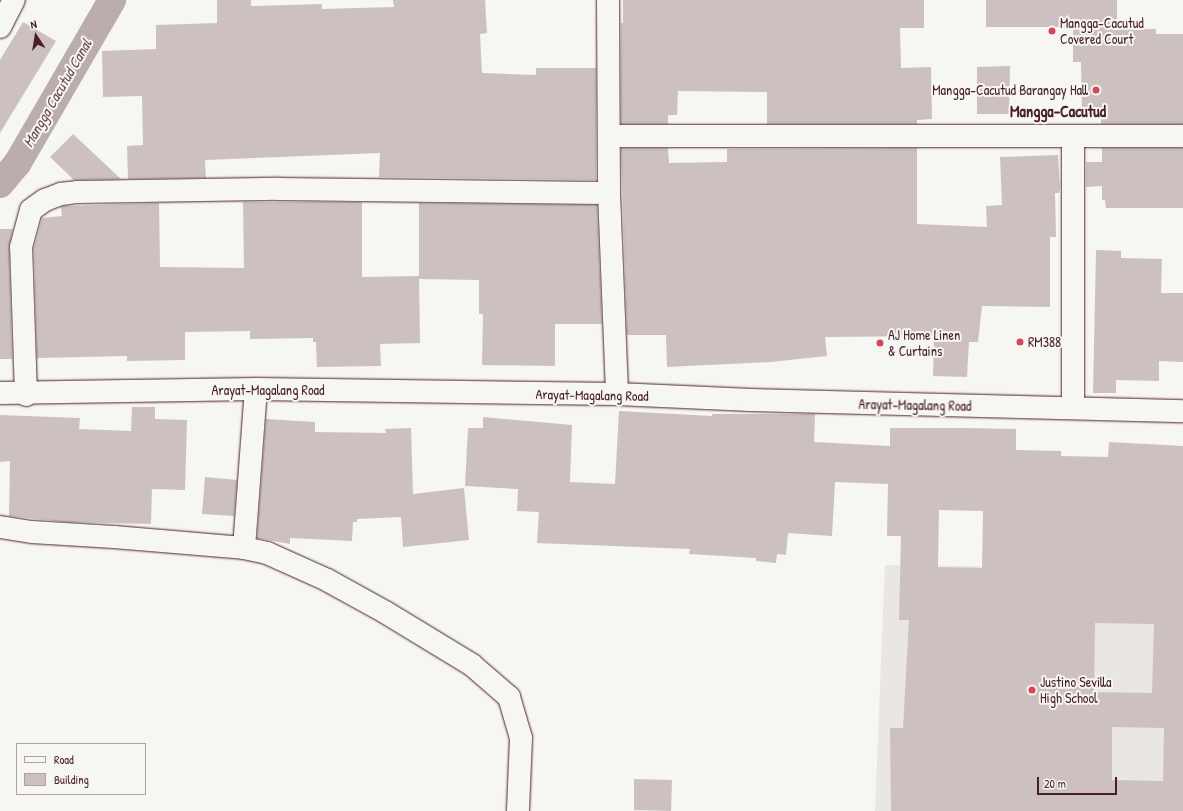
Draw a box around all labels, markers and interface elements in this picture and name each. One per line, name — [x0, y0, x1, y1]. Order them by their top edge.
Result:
place label: Mangga-Cacutud Covered Court — [1060, 15, 1144, 48]
north arrow — [16, 16, 56, 56]
text: N — [29, 17, 38, 32]
marker: Mangga-Cacutud Covered Court — [1047, 26, 1057, 36]
water label: Mangga Cacutud Canal — [19, 36, 95, 150]
place label: Mangga-Cacutud Barangay Hall — [932, 82, 1088, 98]
marker: Mangga-Cacutud Barangay Hall — [1091, 85, 1101, 95]
district label: Mangga-Cacutud — [1010, 101, 1106, 121]
place label: AJ Home Linen & Curtains — [888, 327, 960, 360]
place label: RM388 — [1028, 334, 1061, 350]
marker: RM388 — [1015, 337, 1025, 347]
marker: AJ Home Linen & Curtains — [875, 338, 885, 348]
street label: Arayat-Magalang Road — [211, 382, 325, 398]
street label: Arayat-Magalang Road — [535, 386, 649, 404]
street label: Arayat-Magalang Road — [858, 396, 972, 414]
place label: Justino Sevilla High School — [1040, 674, 1112, 706]
marker: Justino Sevilla High School — [1027, 685, 1037, 695]
legend — [16, 743, 146, 795]
text: Road — [54, 751, 74, 768]
scale bar — [1039, 769, 1119, 795]
text: Building — [54, 771, 89, 788]
text: 20 m — [1044, 775, 1066, 792]

